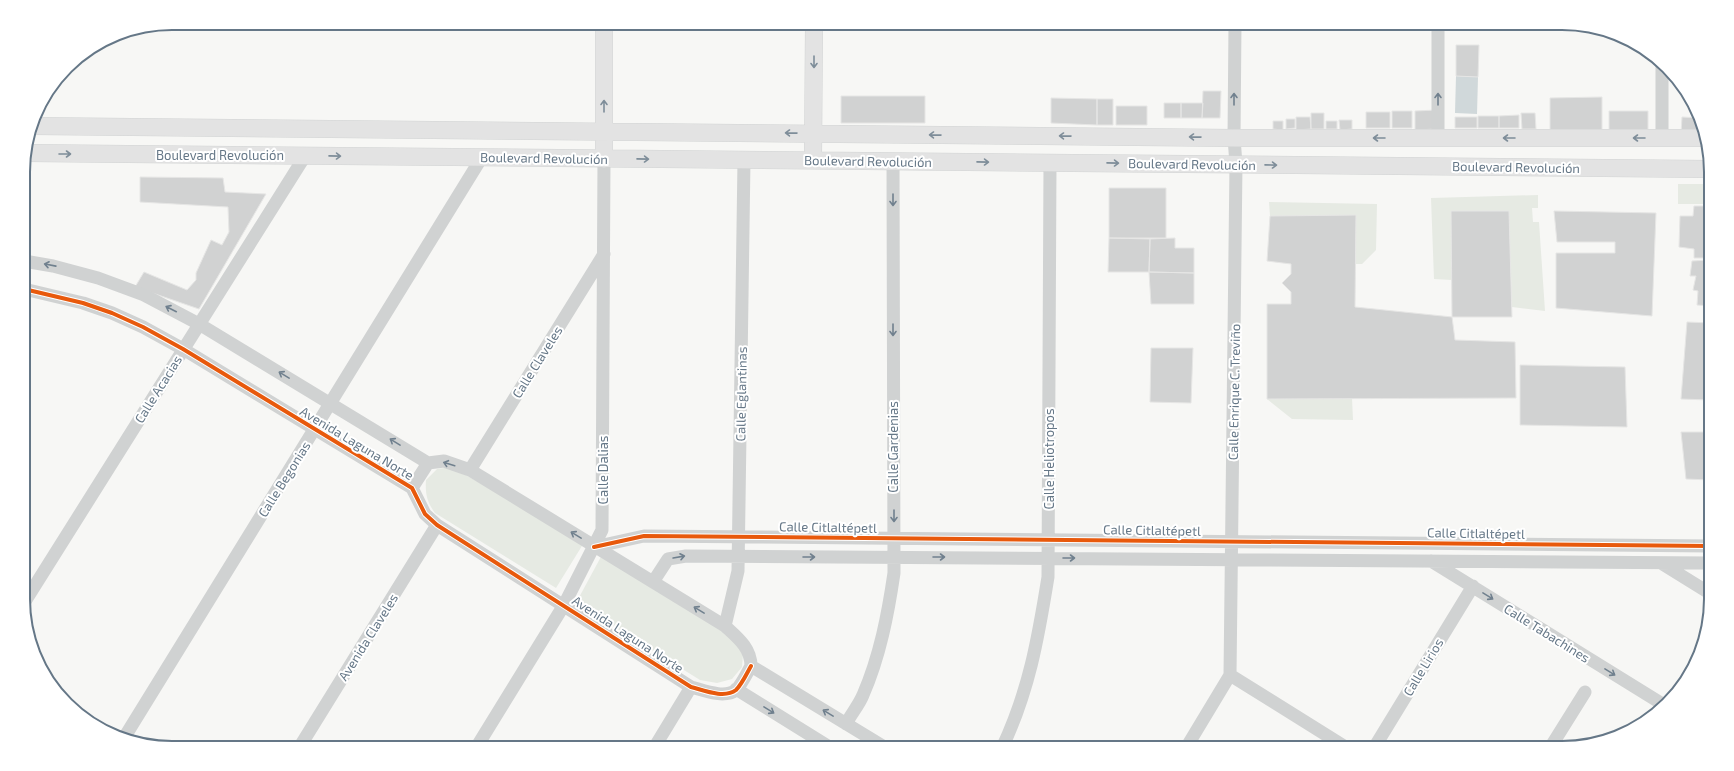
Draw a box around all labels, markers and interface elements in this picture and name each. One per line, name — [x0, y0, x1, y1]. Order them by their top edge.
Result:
one-way arrow — [810, 55, 818, 68]
one-way arrow — [1230, 93, 1238, 106]
one-way arrow — [1434, 93, 1442, 106]
one-way arrow — [600, 100, 608, 113]
one-way arrow — [785, 129, 798, 137]
one-way arrow — [929, 131, 942, 138]
one-way arrow — [1059, 132, 1072, 140]
one-way arrow — [1189, 133, 1202, 141]
one-way arrow — [1373, 134, 1386, 142]
one-way arrow — [1503, 134, 1516, 142]
one-way arrow — [1633, 134, 1646, 142]
street label: Boulevard Revolución — [156, 147, 284, 163]
street label: Boulevard Revolución — [480, 149, 608, 167]
one-way arrow — [58, 150, 71, 158]
one-way arrow — [328, 152, 341, 160]
street label: Boulevard Revolución — [804, 152, 932, 170]
one-way arrow — [636, 155, 649, 163]
street label: Boulevard Revolución — [1128, 155, 1256, 173]
one-way arrow — [976, 158, 989, 166]
street label: Boulevard Revolución — [1452, 158, 1580, 176]
one-way arrow — [1106, 159, 1119, 167]
one-way arrow — [1264, 161, 1277, 169]
one-way arrow — [889, 193, 897, 206]
one-way arrow — [43, 261, 56, 269]
one-way arrow — [166, 305, 178, 313]
street label: Calle Claveles — [509, 323, 565, 401]
one-way arrow — [889, 323, 897, 336]
street label: Calle Enrique C. Treviño — [1225, 324, 1243, 460]
street label: Calle Eglantinas — [732, 347, 750, 441]
street label: Calle Acacias — [131, 352, 185, 426]
one-way arrow — [278, 370, 290, 378]
street label: Calle Gardenias — [885, 401, 901, 493]
street label: Avenida Laguna Norte — [297, 403, 417, 483]
street label: Calle Heliotropos — [1041, 408, 1057, 510]
street label: Calle Dalias — [595, 436, 611, 504]
street label: Calle Begonias — [254, 438, 314, 520]
one-way arrow — [389, 438, 401, 446]
one-way arrow — [443, 460, 456, 467]
one-way arrow — [890, 509, 898, 522]
street label: Calle Citlaltépetl — [779, 518, 877, 536]
street label: Calle Citlaltépetl — [1103, 521, 1201, 539]
street label: Calle Citlaltépetl — [1427, 524, 1525, 542]
one-way arrow — [571, 531, 582, 539]
one-way arrow — [672, 553, 685, 561]
one-way arrow — [802, 553, 815, 560]
one-way arrow — [932, 554, 945, 561]
one-way arrow — [1062, 554, 1075, 562]
street label: Avenida Claveles — [335, 591, 401, 683]
street label: Avenida Laguna Norte — [569, 592, 687, 676]
one-way arrow — [1482, 592, 1493, 600]
street label: Calle Tabachines — [1501, 600, 1593, 666]
one-way arrow — [693, 606, 705, 614]
street label: Calle Lirios — [1400, 635, 1446, 699]
one-way arrow — [1604, 668, 1616, 676]
one-way arrow — [763, 706, 775, 714]
one-way arrow — [823, 709, 834, 717]

